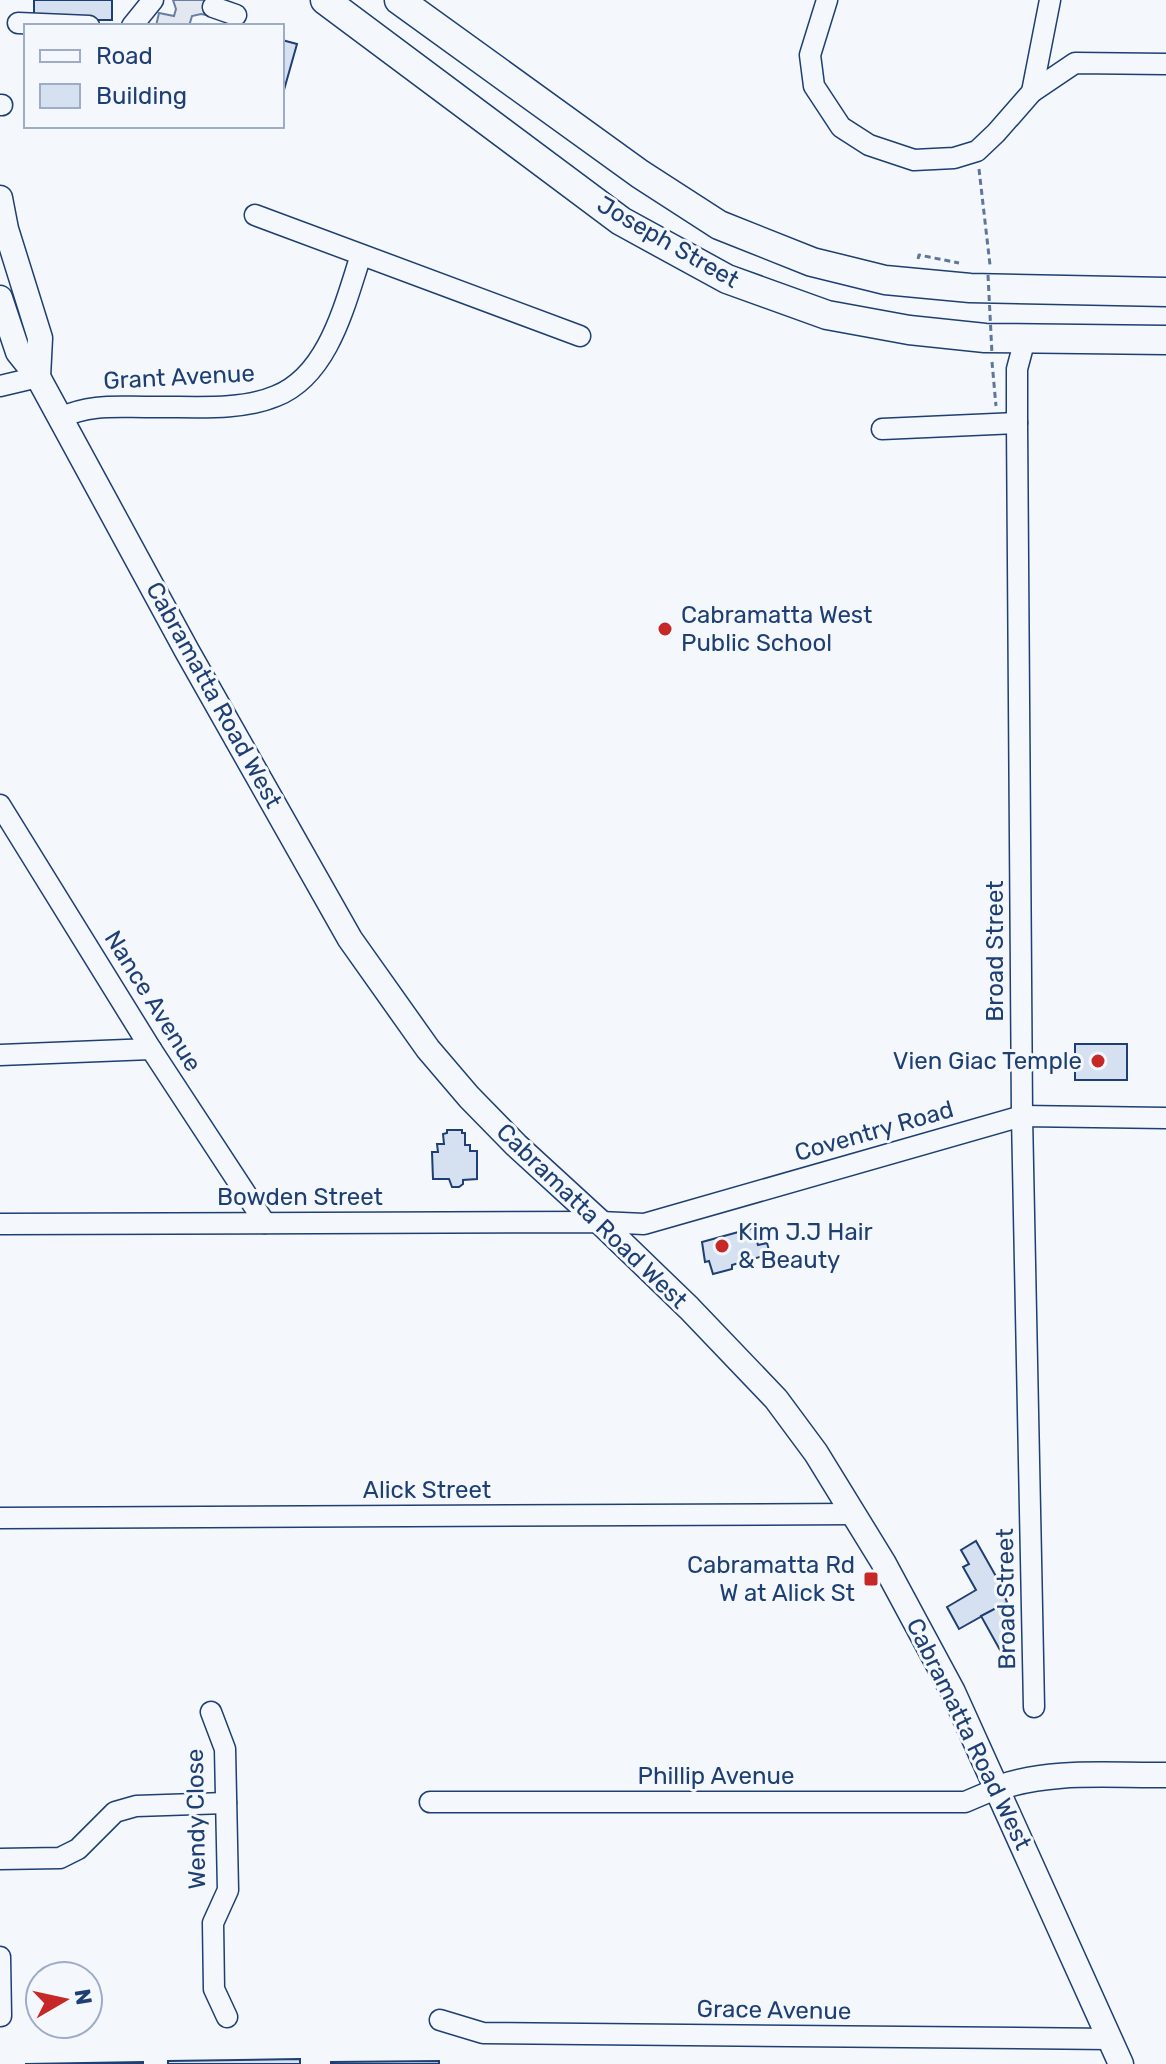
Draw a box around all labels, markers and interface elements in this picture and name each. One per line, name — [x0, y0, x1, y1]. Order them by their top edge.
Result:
legend — [24, 24, 284, 128]
text: Road — [96, 42, 153, 70]
text: Building — [96, 82, 187, 110]
street label: Joseph Street — [592, 190, 744, 294]
street label: Grant Avenue — [103, 359, 255, 395]
street label: Cabramatta Road West — [140, 577, 288, 813]
place label: Cabramatta West Public School — [681, 601, 872, 657]
marker: Cabramatta West Public School — [656, 620, 674, 638]
street label: Broad Street — [981, 880, 1009, 1022]
street label: Nance Avenue — [99, 926, 207, 1076]
place label: Vien Giac Temple — [893, 1047, 1082, 1075]
marker: Vien Giac Temple — [1089, 1052, 1107, 1070]
street label: Coventry Road — [791, 1095, 957, 1167]
street label: Cabramatta Road West — [491, 1118, 693, 1314]
street label: Bowden Street — [217, 1183, 383, 1211]
place label: Kim J.J Hair & Beauty — [738, 1218, 873, 1274]
marker: Kim J.J Hair & Beauty — [713, 1237, 731, 1255]
street label: Alick Street — [363, 1476, 491, 1504]
street label: Broad Street — [991, 1528, 1021, 1670]
place label: Cabramatta Rd W at Alick St — [687, 1551, 855, 1607]
marker: Cabramatta Rd W at Alick St — [862, 1570, 880, 1588]
street label: Cabramatta Road West — [901, 1614, 1037, 1854]
street label: Wendy Close — [181, 1748, 211, 1890]
street label: Phillip Avenue — [638, 1762, 794, 1790]
north arrow — [24, 1960, 104, 2040]
text: N — [69, 1987, 98, 2007]
street label: Grace Avenue — [697, 1995, 851, 2025]

